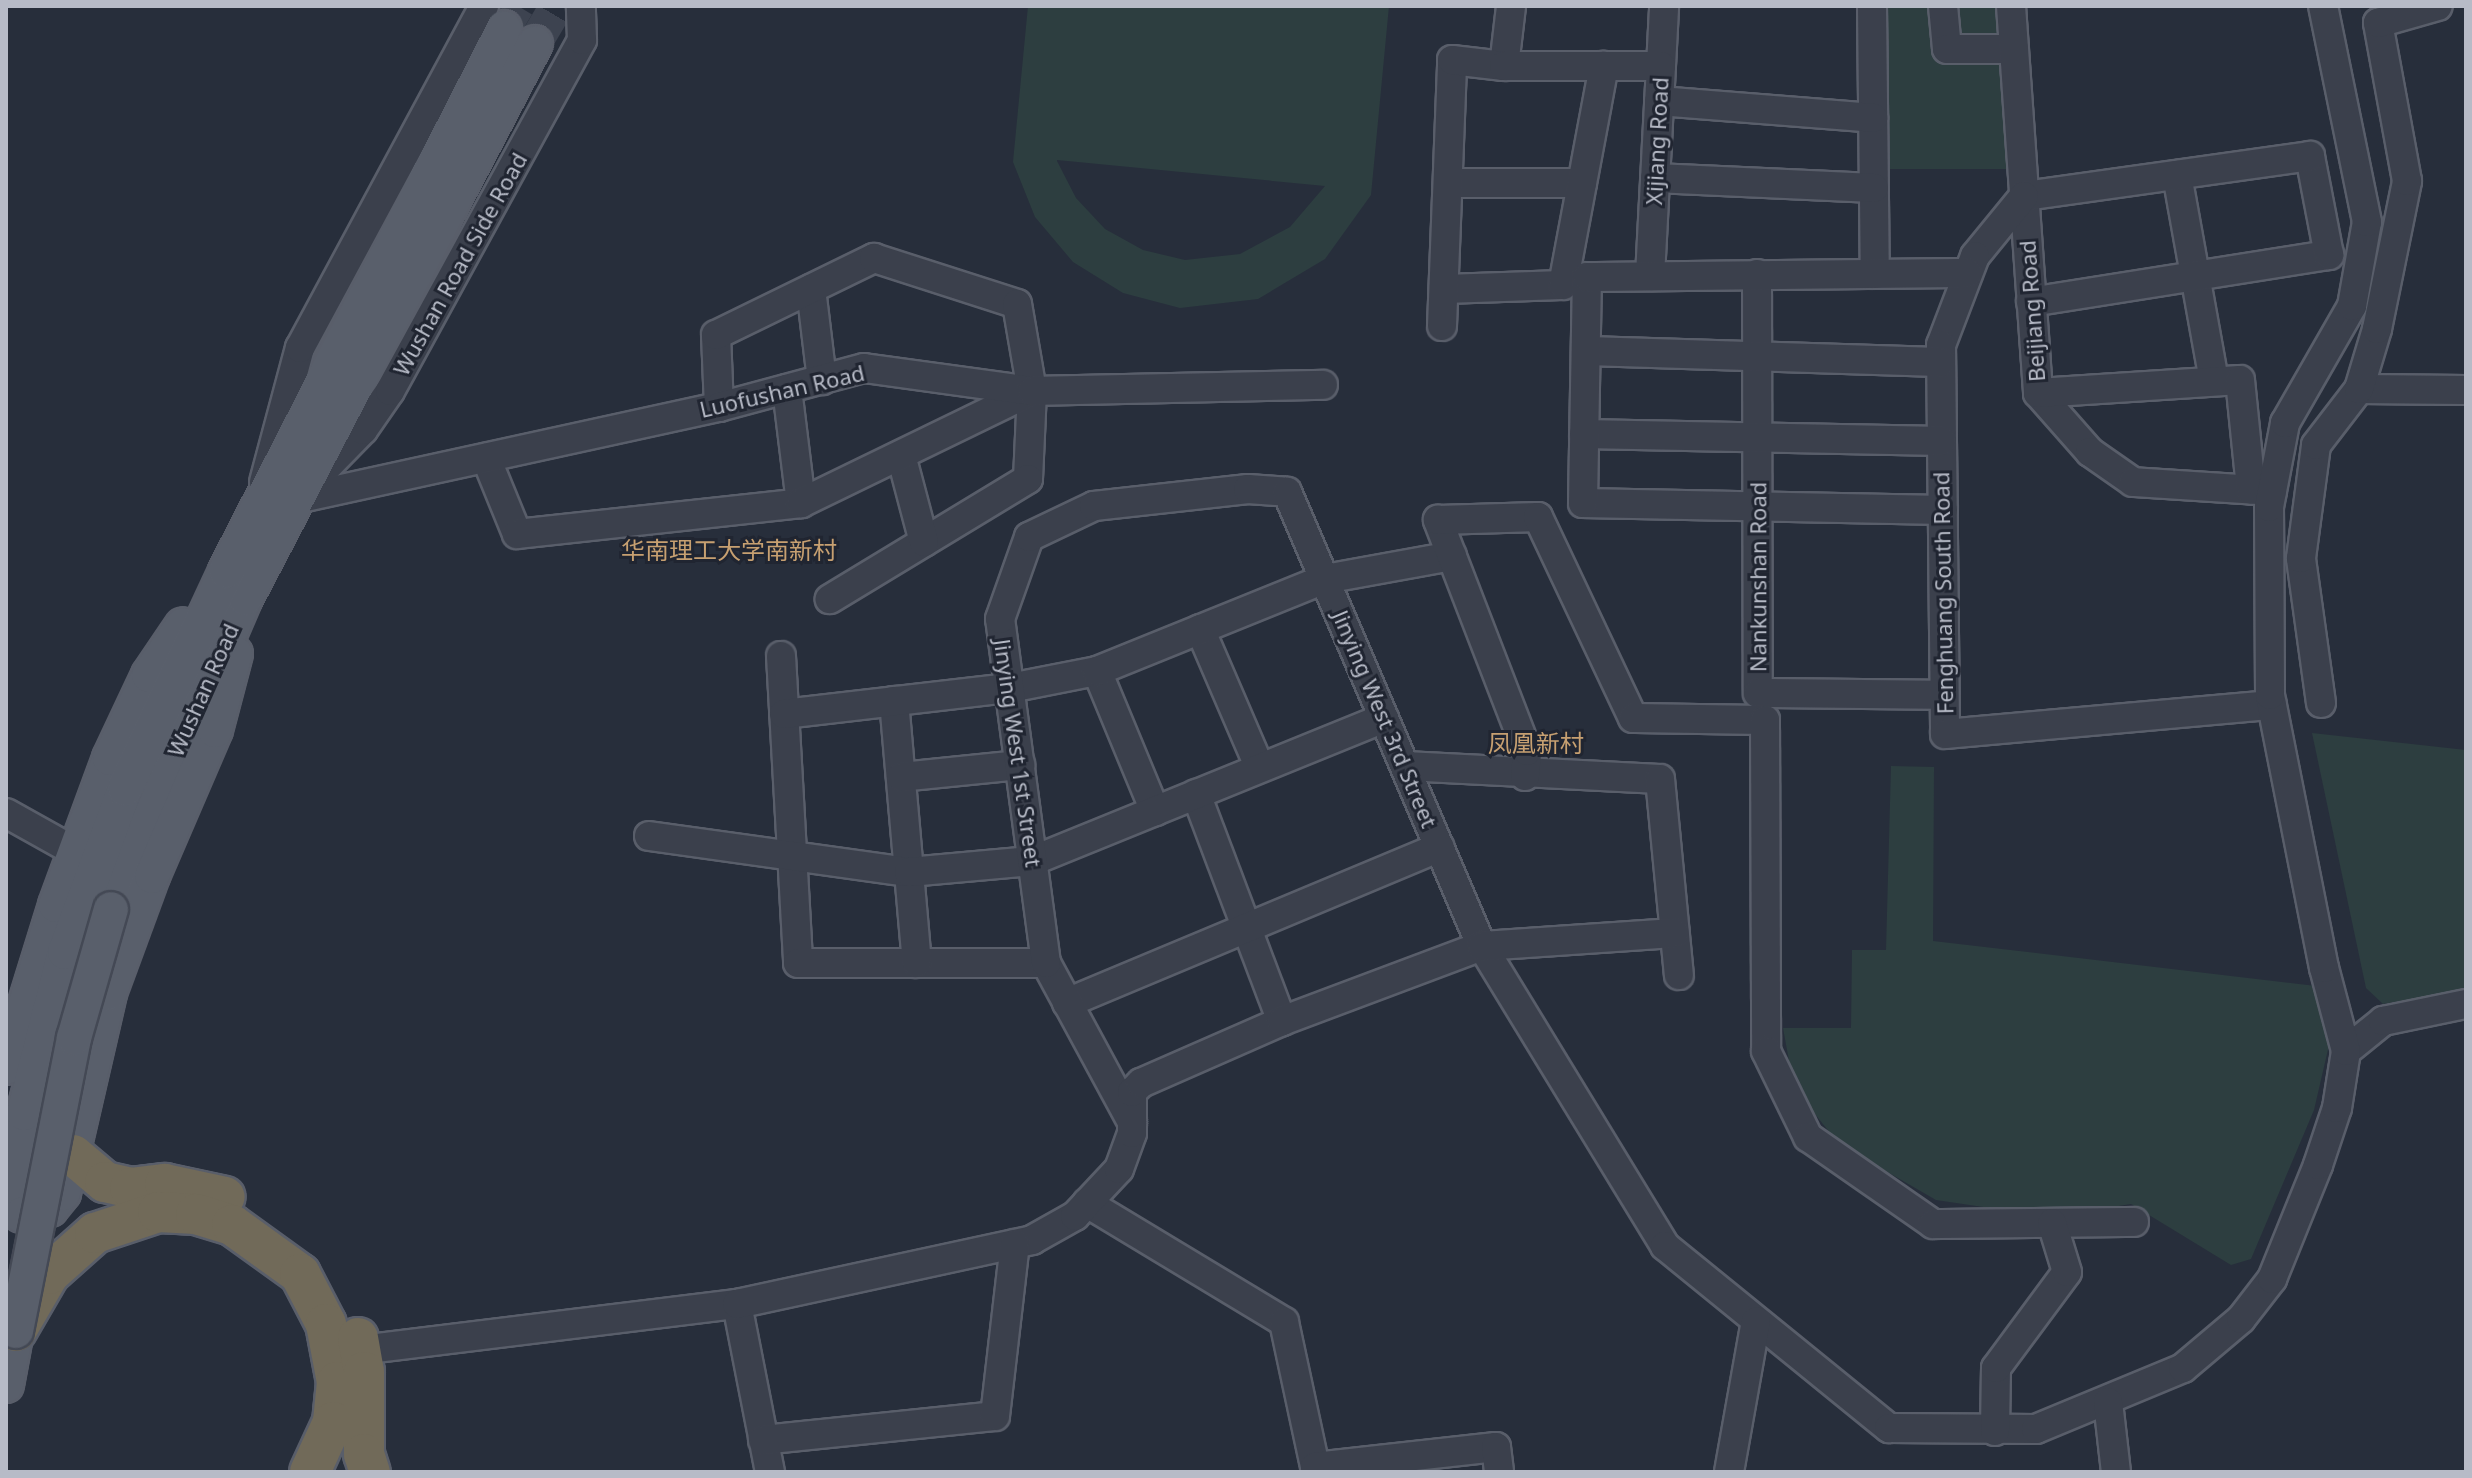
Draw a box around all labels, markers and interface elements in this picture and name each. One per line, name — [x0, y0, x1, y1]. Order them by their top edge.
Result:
street label: Xijiang Road — [1640, 76, 1674, 206]
street label: Wushan Road Side Road — [388, 148, 532, 380]
street label: Beijiang Road — [2014, 239, 2050, 383]
street label: Luofushan Road — [697, 359, 867, 423]
street label: Fenghuang South Road — [1928, 472, 1958, 714]
street label: Nankunshan Road — [1745, 482, 1771, 672]
district label: 华南理工大学南新村 — [621, 536, 837, 564]
street label: Jinying West 3rd Street — [1327, 606, 1443, 832]
street label: Wushan Road — [162, 620, 244, 760]
street label: Jinying West 1st Street — [989, 637, 1047, 869]
district label: 凤凰新村 — [1488, 729, 1584, 757]

